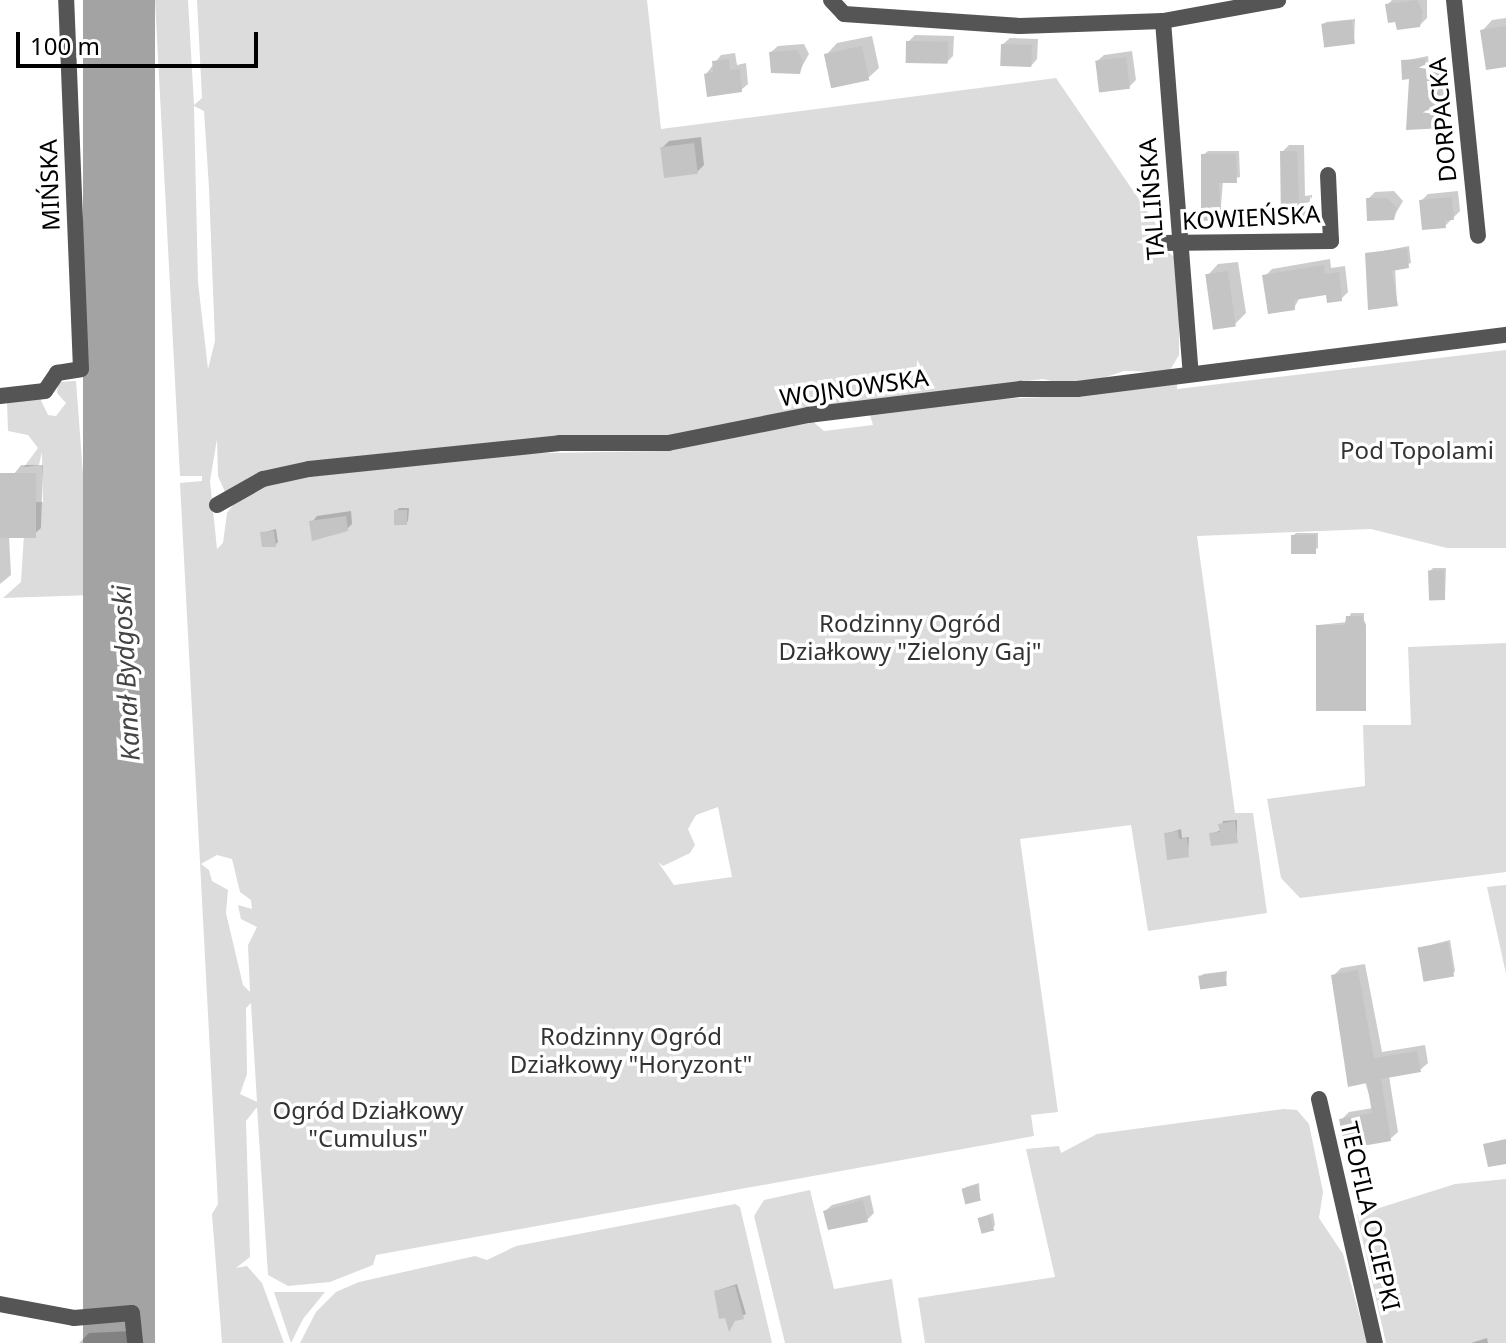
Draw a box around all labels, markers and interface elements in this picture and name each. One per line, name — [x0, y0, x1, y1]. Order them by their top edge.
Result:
scale bar — [20, 16, 262, 66]
text: 100 m — [30, 29, 100, 62]
street label: DORPACKA — [1422, 57, 1462, 183]
street label: TALLIŃSKA — [1132, 137, 1170, 261]
street label: MIŃSKA — [33, 139, 65, 231]
street label: KOWIEŃSKA — [1181, 199, 1321, 235]
street label: WOJNOWSKA — [778, 362, 930, 412]
park label: Pod Topolami — [1340, 436, 1494, 464]
water label: Kanał Bydgoski — [106, 584, 146, 762]
park label: Rodzinny Ogród Działkowy "Zielony Gaj" — [778, 609, 1042, 665]
park label: Rodzinny Ogród Działkowy "Horyzont" — [510, 1022, 752, 1078]
park label: Ogród Działkowy "Cumulus" — [272, 1096, 464, 1152]
street label: TEOFILA OCIEPKI — [1335, 1119, 1407, 1313]

